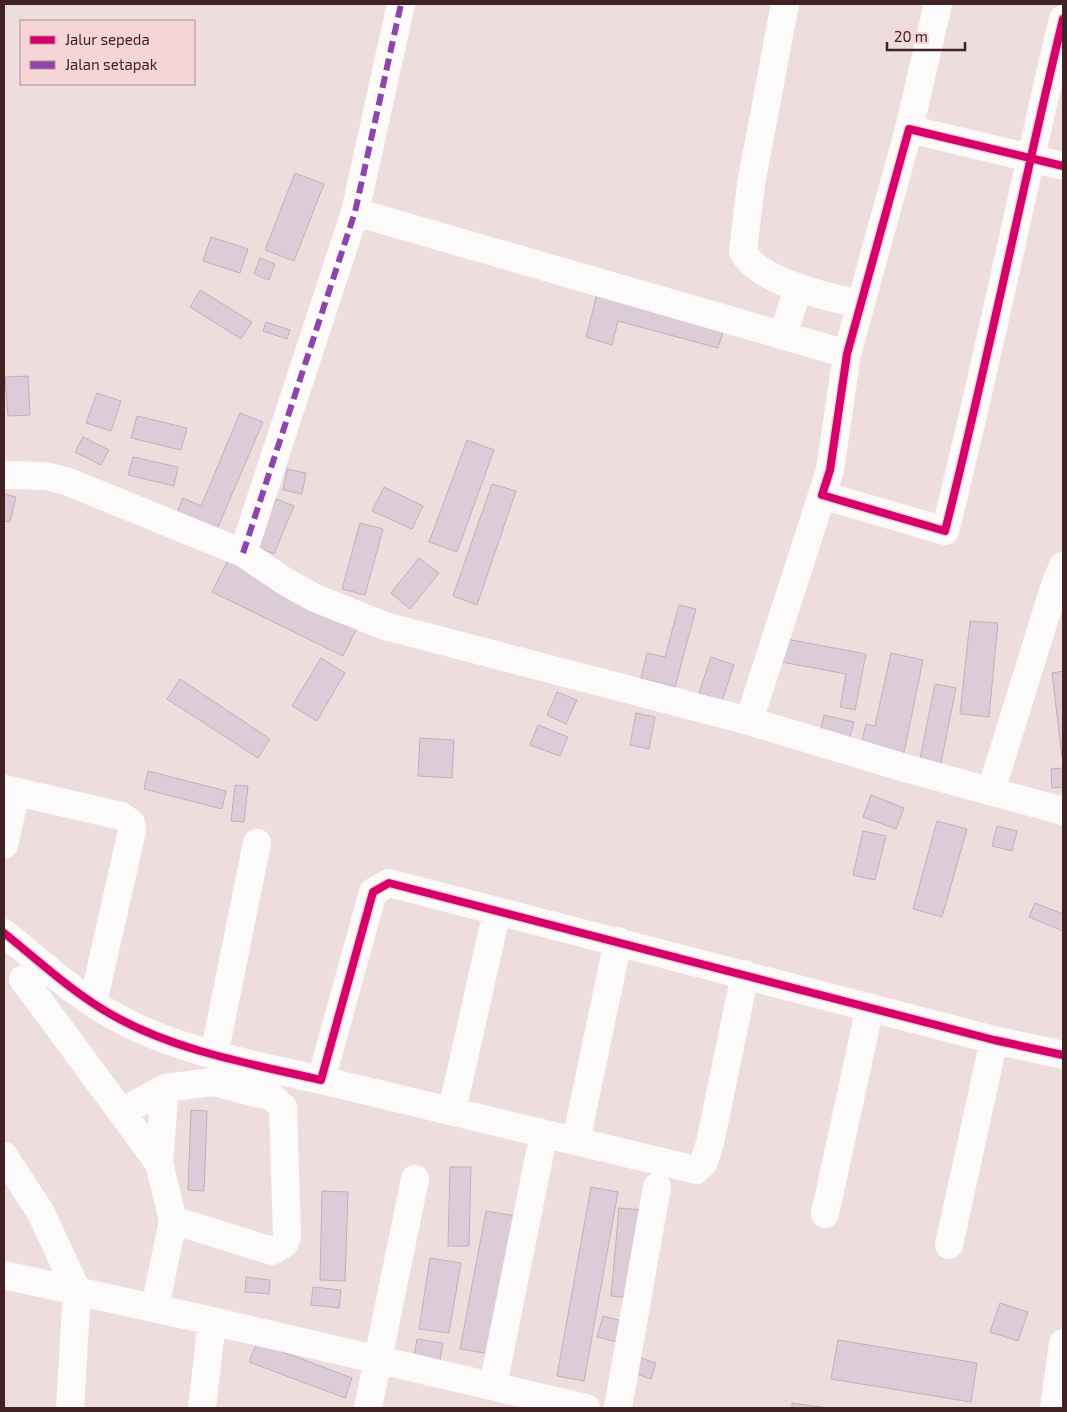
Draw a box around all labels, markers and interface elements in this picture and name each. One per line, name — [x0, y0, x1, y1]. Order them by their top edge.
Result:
legend — [20, 20, 195, 85]
scale bar — [887, 20, 964, 52]
text: 20 m — [894, 27, 928, 45]
text: Jalur sepeda — [65, 30, 150, 48]
text: Jalan setapak — [65, 55, 158, 73]

